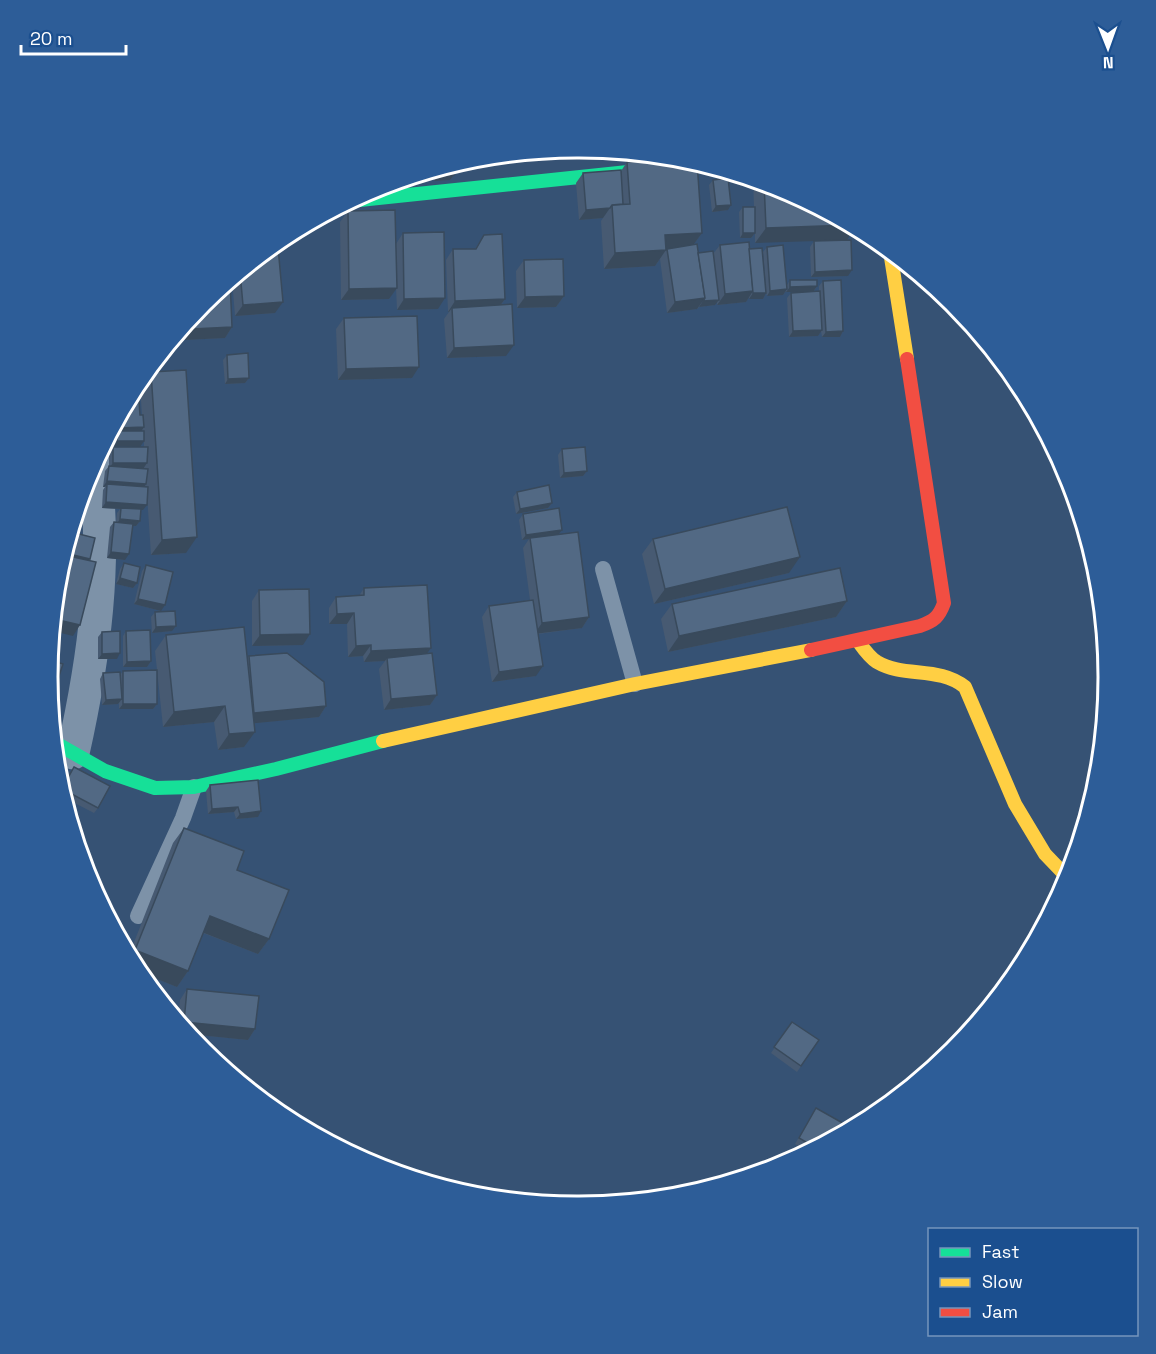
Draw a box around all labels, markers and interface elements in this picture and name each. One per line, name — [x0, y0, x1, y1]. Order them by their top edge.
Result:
scale bar — [21, 18, 126, 56]
north arrow — [1078, 18, 1138, 78]
text: 20 m — [30, 27, 73, 50]
text: N — [1103, 52, 1114, 73]
legend — [928, 1228, 1138, 1336]
text: Fast — [982, 1240, 1019, 1263]
text: Slow — [982, 1270, 1023, 1293]
text: Jam — [982, 1300, 1018, 1323]

